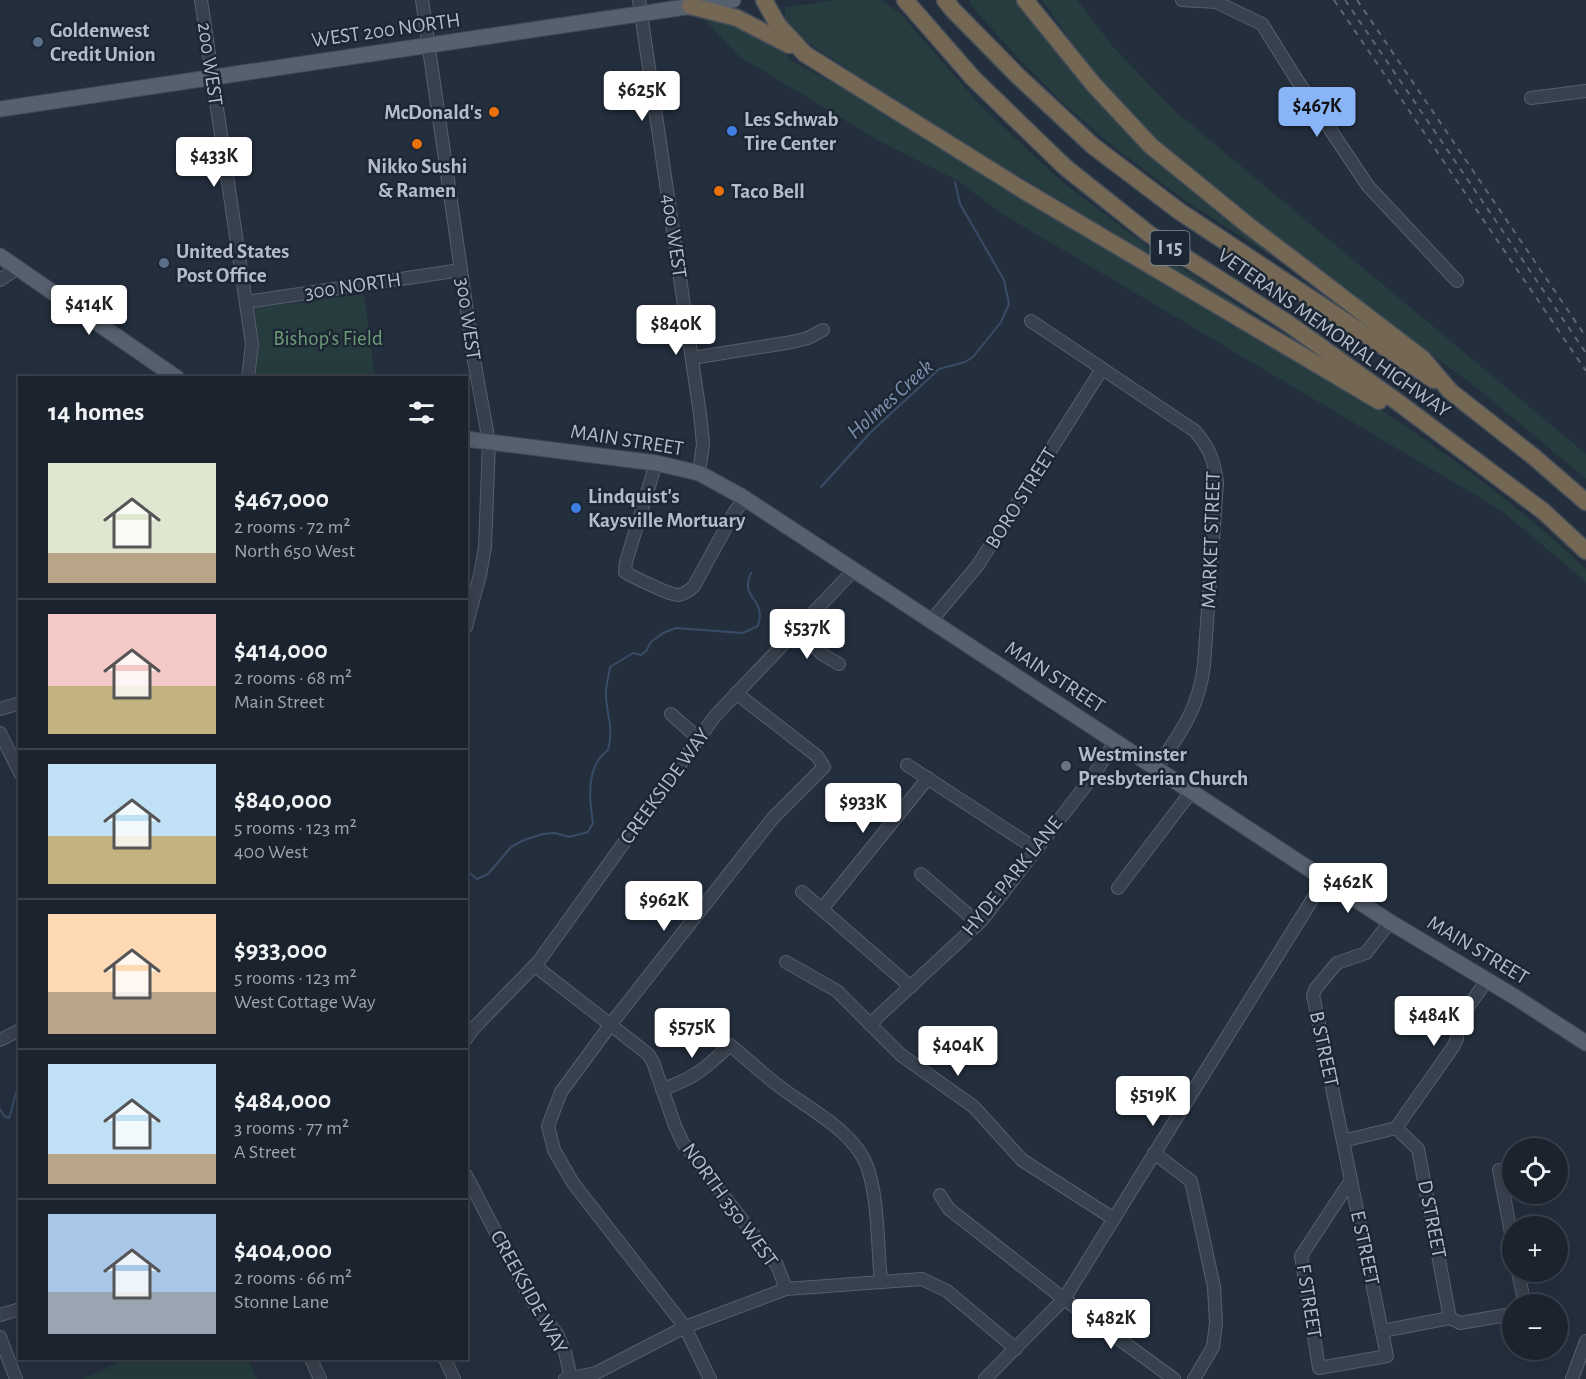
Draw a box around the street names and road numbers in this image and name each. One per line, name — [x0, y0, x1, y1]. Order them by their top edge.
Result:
street label: WEST 200 NORTH — [310, 9, 462, 51]
street label: 200 WEST — [194, 21, 226, 107]
street label: 400 WEST — [658, 193, 690, 279]
road number: I 15 — [1150, 231, 1190, 265]
street label: VETERANS MEMORIAL HIGHWAY — [1214, 244, 1454, 422]
street label: 300 NORTH — [303, 269, 403, 303]
street label: 300 WEST — [452, 276, 484, 362]
street label: MAIN STREET — [569, 421, 685, 459]
street label: BORO STREET — [982, 444, 1060, 552]
street label: MARKET STREET — [1198, 471, 1224, 609]
street label: MAIN STREET — [1001, 637, 1109, 717]
street label: CREEKSIDE WAY — [616, 724, 714, 848]
street label: HYDE PARK LANE — [958, 812, 1066, 940]
street label: MAIN STREET — [1424, 912, 1532, 988]
street label: B STREET — [1306, 1009, 1342, 1089]
street label: NORTH 350 WEST — [678, 1139, 782, 1271]
street label: D STREET — [1414, 1178, 1450, 1260]
street label: E STREET — [1347, 1209, 1383, 1287]
street label: CREEKSIDE WAY — [486, 1227, 572, 1357]
street label: F STREET — [1293, 1262, 1325, 1340]

